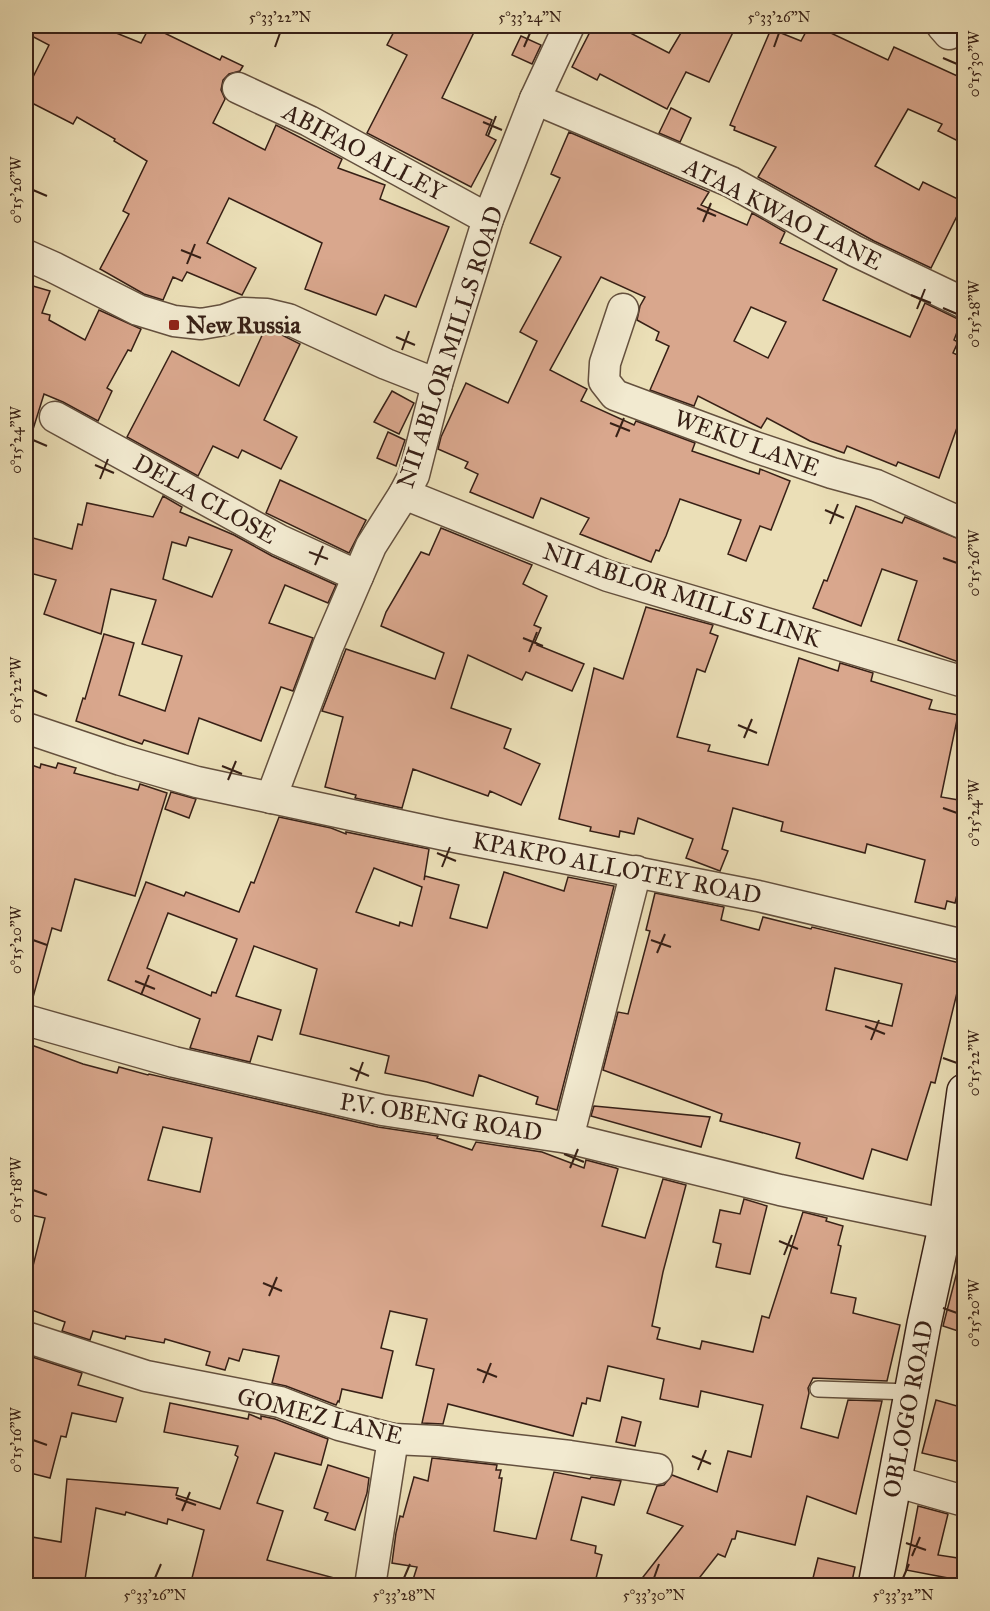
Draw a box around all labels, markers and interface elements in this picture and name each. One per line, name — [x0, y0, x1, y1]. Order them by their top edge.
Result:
text: 5°33'22"N — [249, 8, 312, 26]
text: 5°33'24"N — [498, 8, 562, 26]
text: 5°33'26"N — [748, 8, 811, 26]
text: 0°15'30"W — [965, 30, 983, 97]
street label: ABIFAO ALLEY — [277, 96, 451, 208]
street label: ATAA KWAO LANE — [678, 151, 887, 277]
text: 0°15'26"W — [7, 156, 25, 224]
street label: NII ABLOR MILLS ROAD — [390, 202, 510, 492]
text: 0°15'28"W — [965, 280, 983, 348]
place label: New Russia — [186, 310, 301, 340]
marker: New Russia — [167, 318, 181, 332]
street label: WEKU LANE — [670, 403, 824, 483]
text: 0°15'24"W — [7, 405, 25, 474]
street label: DELA CLOSE — [128, 447, 282, 551]
text: 0°15'26"W — [965, 529, 983, 597]
street label: NII ABLOR MILLS LINK — [539, 536, 826, 654]
text: 0°15'22"W — [7, 656, 25, 723]
text: 0°15'24"W — [965, 778, 983, 847]
street label: KPAKPO ALLOTEY ROAD — [470, 825, 764, 911]
text: 0°15'20"W — [7, 905, 25, 974]
text: 0°15'22"W — [965, 1029, 983, 1096]
street label: P.V. OBENG ROAD — [338, 1086, 544, 1148]
text: 0°15'18"W — [7, 1156, 25, 1223]
text: 0°15'20"W — [965, 1278, 983, 1347]
street label: OBLOGO ROAD — [876, 1318, 940, 1500]
street label: GOMEZ LANE — [234, 1381, 406, 1451]
text: 0°15'16"W — [7, 1407, 25, 1473]
text: 5°33'26"N — [124, 1586, 187, 1604]
text: 5°33'28"N — [372, 1586, 436, 1604]
text: 5°33'30"N — [623, 1586, 686, 1604]
text: 5°33'32"N — [872, 1586, 934, 1604]

